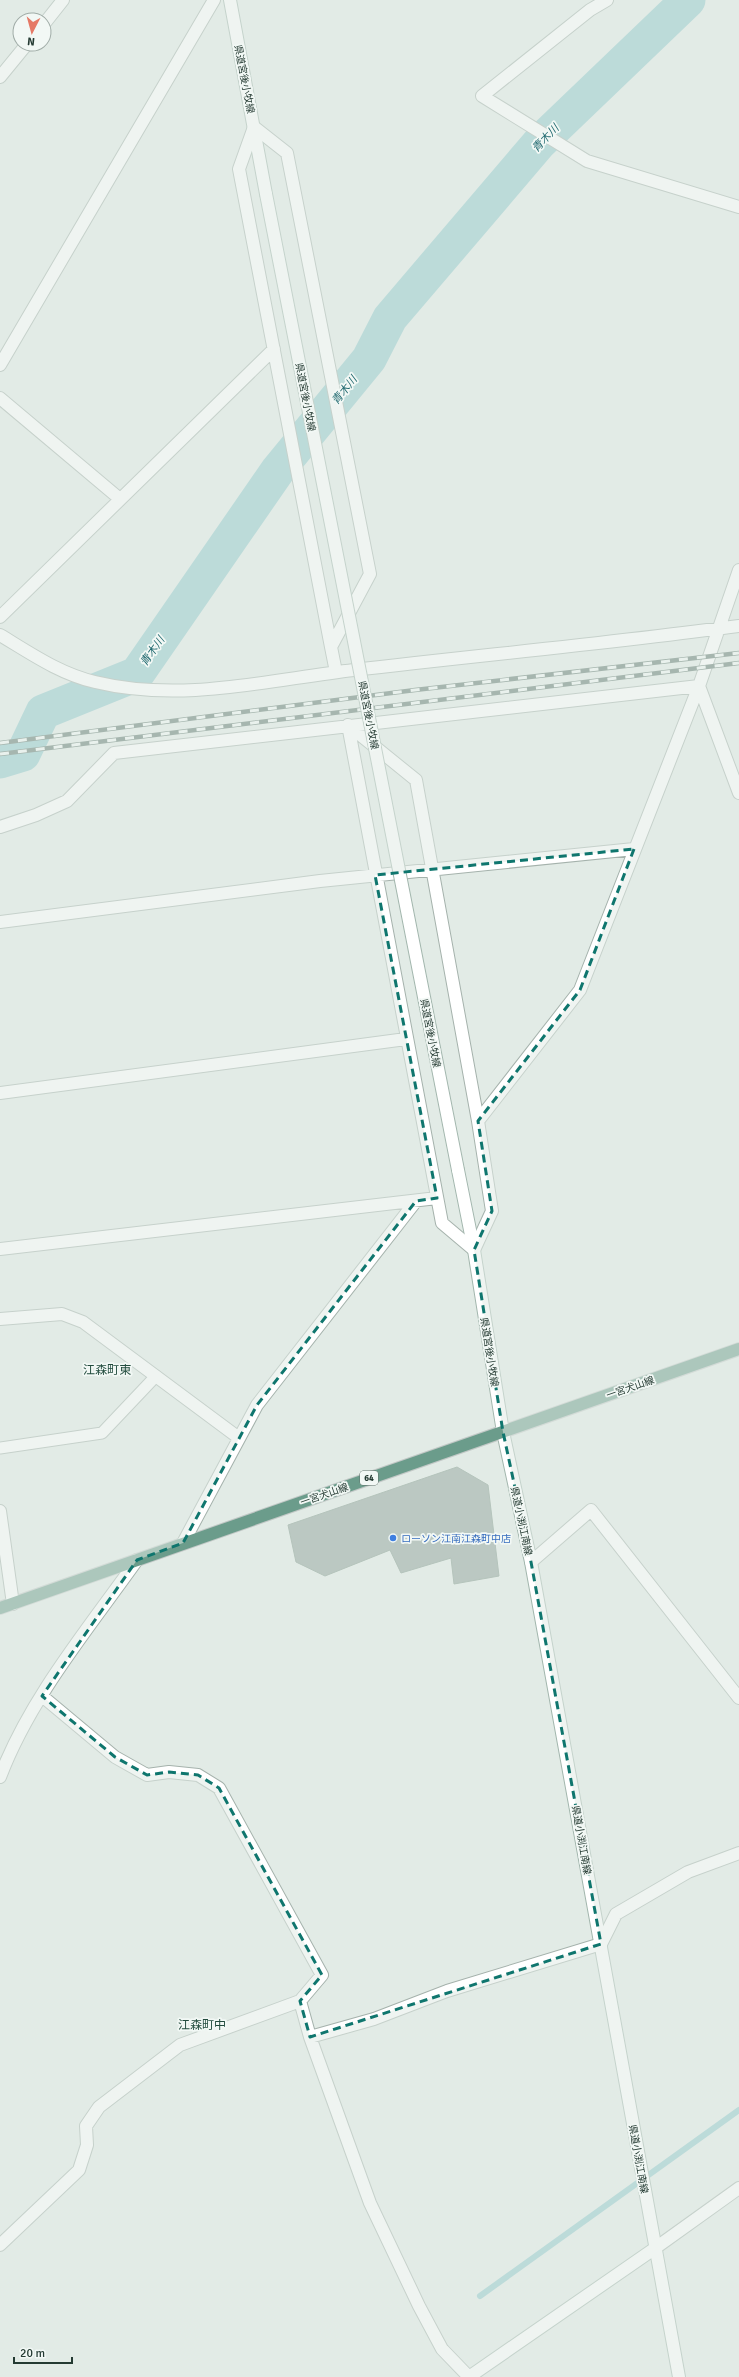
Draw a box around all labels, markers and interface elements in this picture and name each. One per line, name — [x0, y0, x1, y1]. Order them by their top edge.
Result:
north arrow — [12, 12, 52, 52]
text: N — [27, 35, 35, 48]
street label: 県道宮後小牧線 — [231, 44, 257, 115]
water label: 青木川 — [529, 121, 562, 155]
street label: 県道宮後小牧線 — [292, 362, 318, 433]
water label: 青木川 — [329, 373, 360, 407]
water label: 青木川 — [138, 633, 168, 669]
street label: 県道宮後小牧線 — [355, 680, 381, 751]
street label: 県道宮後小牧線 — [417, 998, 443, 1069]
street label: 県道宮後小牧線 — [478, 1317, 500, 1388]
district label: 江森町東 — [83, 1363, 131, 1378]
street label: 一宮犬山線 — [605, 1374, 656, 1402]
road number: 64 — [360, 1471, 378, 1485]
street label: 一宮犬山線 — [299, 1481, 350, 1509]
street label: 県道小渕江南線 — [508, 1486, 534, 1557]
marker: ローソン江南江森町中店 — [388, 1533, 398, 1543]
place label: ローソン江南江森町中店 — [401, 1533, 511, 1545]
street label: 県道小渕江南線 — [569, 1805, 593, 1876]
district label: 江森町中 — [178, 2018, 226, 2033]
street label: 県道小渕江南線 — [626, 2124, 650, 2195]
scale bar — [14, 2339, 72, 2365]
text: 20 m — [20, 2346, 45, 2361]

